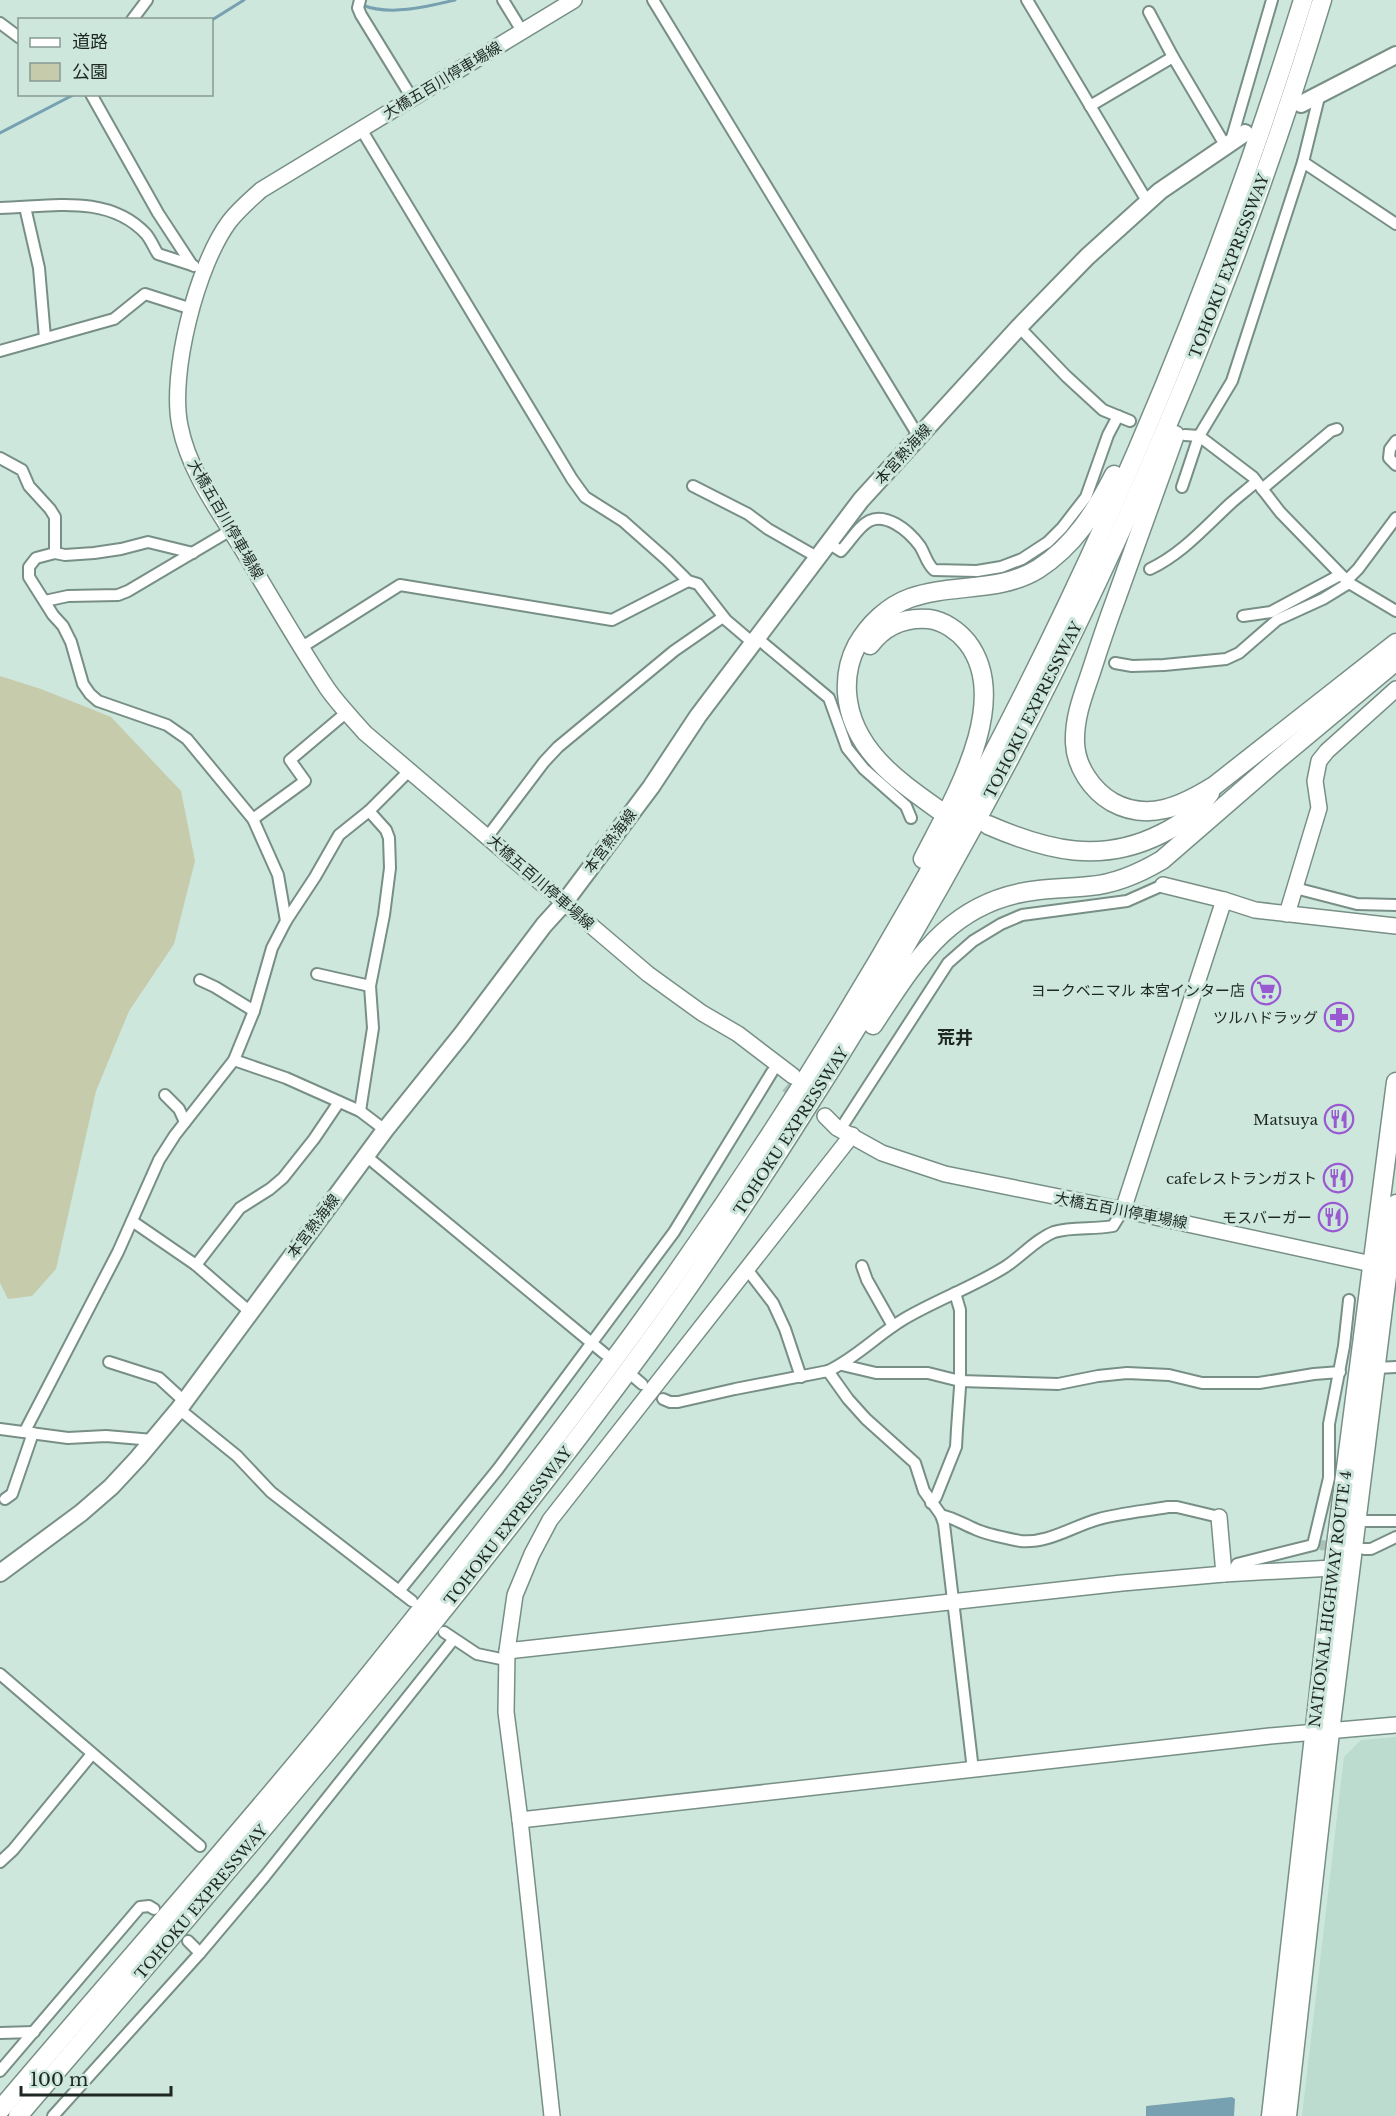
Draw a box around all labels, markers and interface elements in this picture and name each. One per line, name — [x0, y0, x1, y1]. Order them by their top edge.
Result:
legend — [18, 18, 213, 96]
text: 道路 — [72, 31, 108, 53]
street label: 大橋五百川停車場線 — [379, 37, 505, 123]
text: 公園 — [72, 61, 108, 83]
street label: TOHOKU EXPRESSWAY — [1185, 170, 1273, 361]
street label: 本宮熱海線 — [871, 420, 935, 488]
street label: 大橋五百川停車場線 — [184, 456, 268, 582]
street label: TOHOKU EXPRESSWAY — [980, 617, 1086, 802]
street label: 本宮熱海線 — [580, 805, 640, 877]
street label: 大橋五百川停車場線 — [484, 831, 598, 933]
supermarket icon: ヨークベニマル 本宮インター店 — [1250, 974, 1282, 1006]
place label: ヨークベニマル 本宮インター店 — [1031, 981, 1245, 1000]
pharmacy icon: ツルハドラッグ — [1323, 1001, 1355, 1033]
place label: ツルハドラッグ — [1213, 1008, 1318, 1027]
district label: 荒井 — [937, 1027, 973, 1049]
street label: TOHOKU EXPRESSWAY — [730, 1043, 853, 1218]
restaurant icon: Matsuya — [1323, 1103, 1355, 1135]
place label: Matsuya — [1253, 1110, 1319, 1129]
restaurant icon: cafeレストランガスト — [1322, 1162, 1354, 1194]
place label: cafeレストランガスト — [1166, 1169, 1317, 1188]
street label: 大橋五百川停車場線 — [1053, 1188, 1189, 1232]
street label: 本宮熱海線 — [283, 1190, 343, 1262]
restaurant icon: モスバーガー — [1317, 1201, 1349, 1233]
place label: モスバーガー — [1222, 1208, 1312, 1227]
street label: TOHOKU EXPRESSWAY — [440, 1442, 576, 1609]
street label: NATIONAL HIGHWAY ROUTE 4 — [1305, 1469, 1355, 1729]
street label: TOHOKU EXPRESSWAY — [131, 1820, 272, 1983]
scale bar — [21, 2059, 171, 2097]
text: 100 m — [30, 2069, 88, 2091]

